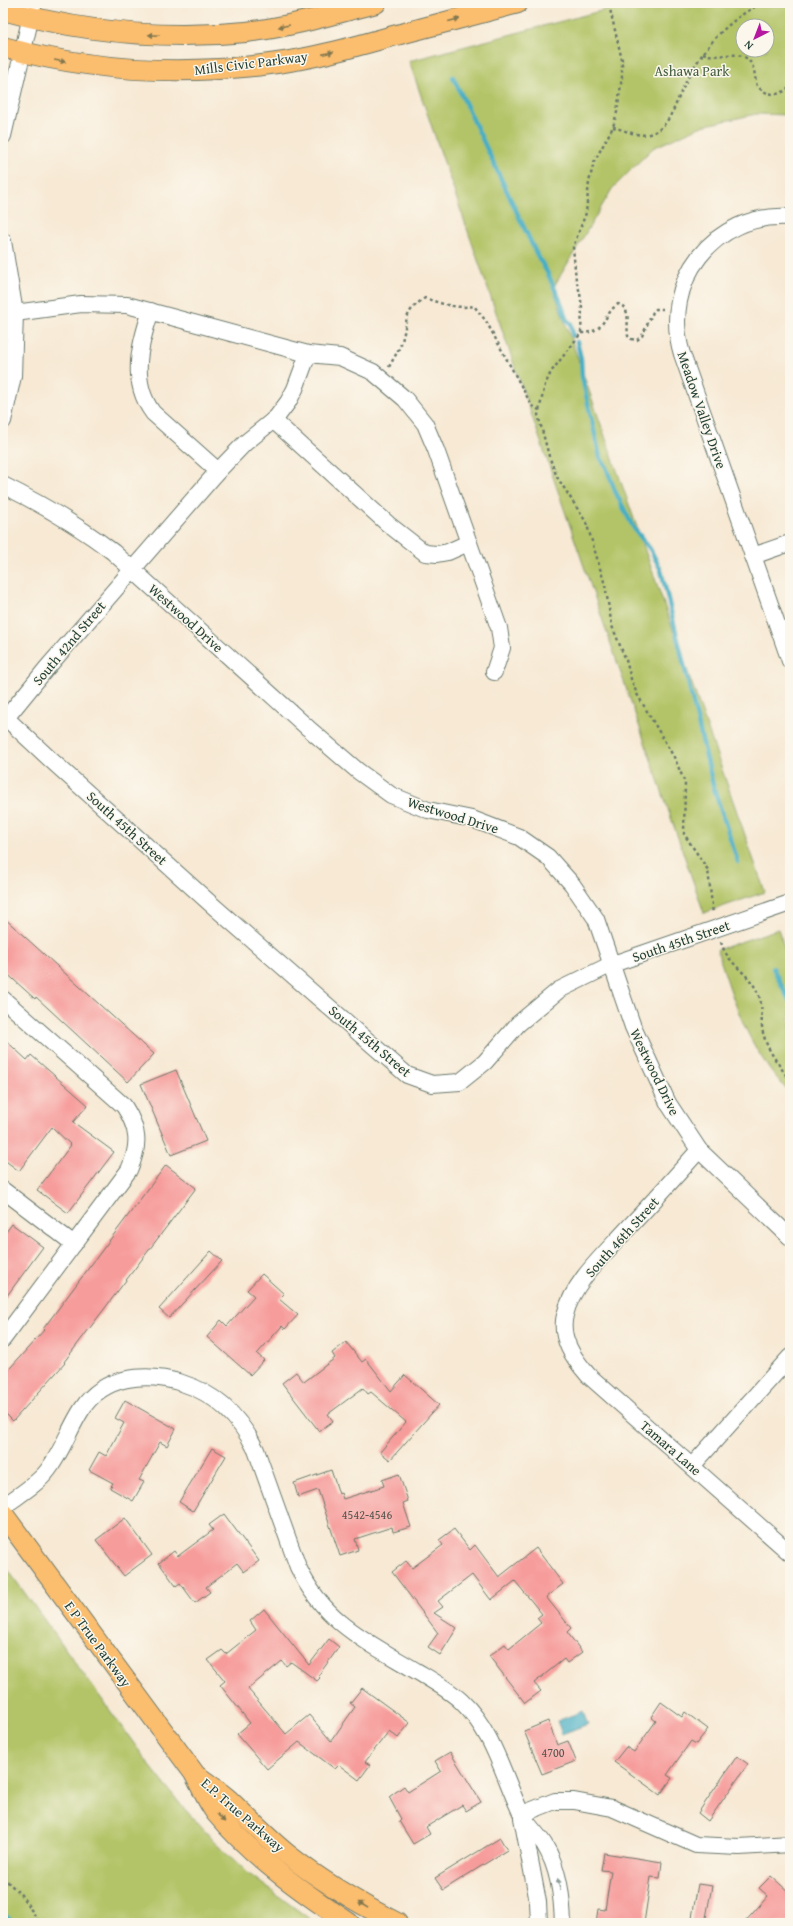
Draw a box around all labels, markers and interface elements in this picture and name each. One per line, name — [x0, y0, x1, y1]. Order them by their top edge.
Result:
one-way arrow — [448, 17, 460, 23]
north arrow — [735, 18, 775, 58]
one-way arrow — [278, 23, 290, 29]
one-way arrow — [148, 31, 160, 38]
text: N — [740, 37, 756, 54]
street label: Mills Civic Parkway — [193, 46, 309, 80]
one-way arrow — [322, 49, 334, 55]
one-way arrow — [54, 58, 67, 64]
park label: Ashawa Park — [655, 61, 730, 81]
street label: Meadow Valley Drive — [673, 349, 732, 472]
street label: Westwood Drive — [144, 579, 228, 657]
street label: South 42nd Street — [28, 596, 110, 690]
street label: South 45th Street — [82, 786, 172, 870]
street label: Westwood Drive — [405, 792, 501, 838]
street label: South 45th Street — [629, 915, 733, 967]
street label: South 45th Street — [324, 1000, 416, 1082]
street label: Westwood Drive — [625, 1025, 685, 1119]
street label: South 46th Street — [580, 1192, 664, 1282]
street label: Tamara Lane — [636, 1416, 706, 1480]
house number: 4542-4546 — [342, 1506, 392, 1523]
street label: E P True Parkway — [60, 1597, 136, 1691]
house number: 4700 — [541, 1744, 565, 1761]
street label: E.P. True Parkway — [197, 1773, 289, 1857]
one-way arrow — [217, 1813, 226, 1823]
one-way arrow — [556, 1878, 562, 1890]
one-way arrow — [358, 1901, 368, 1909]

